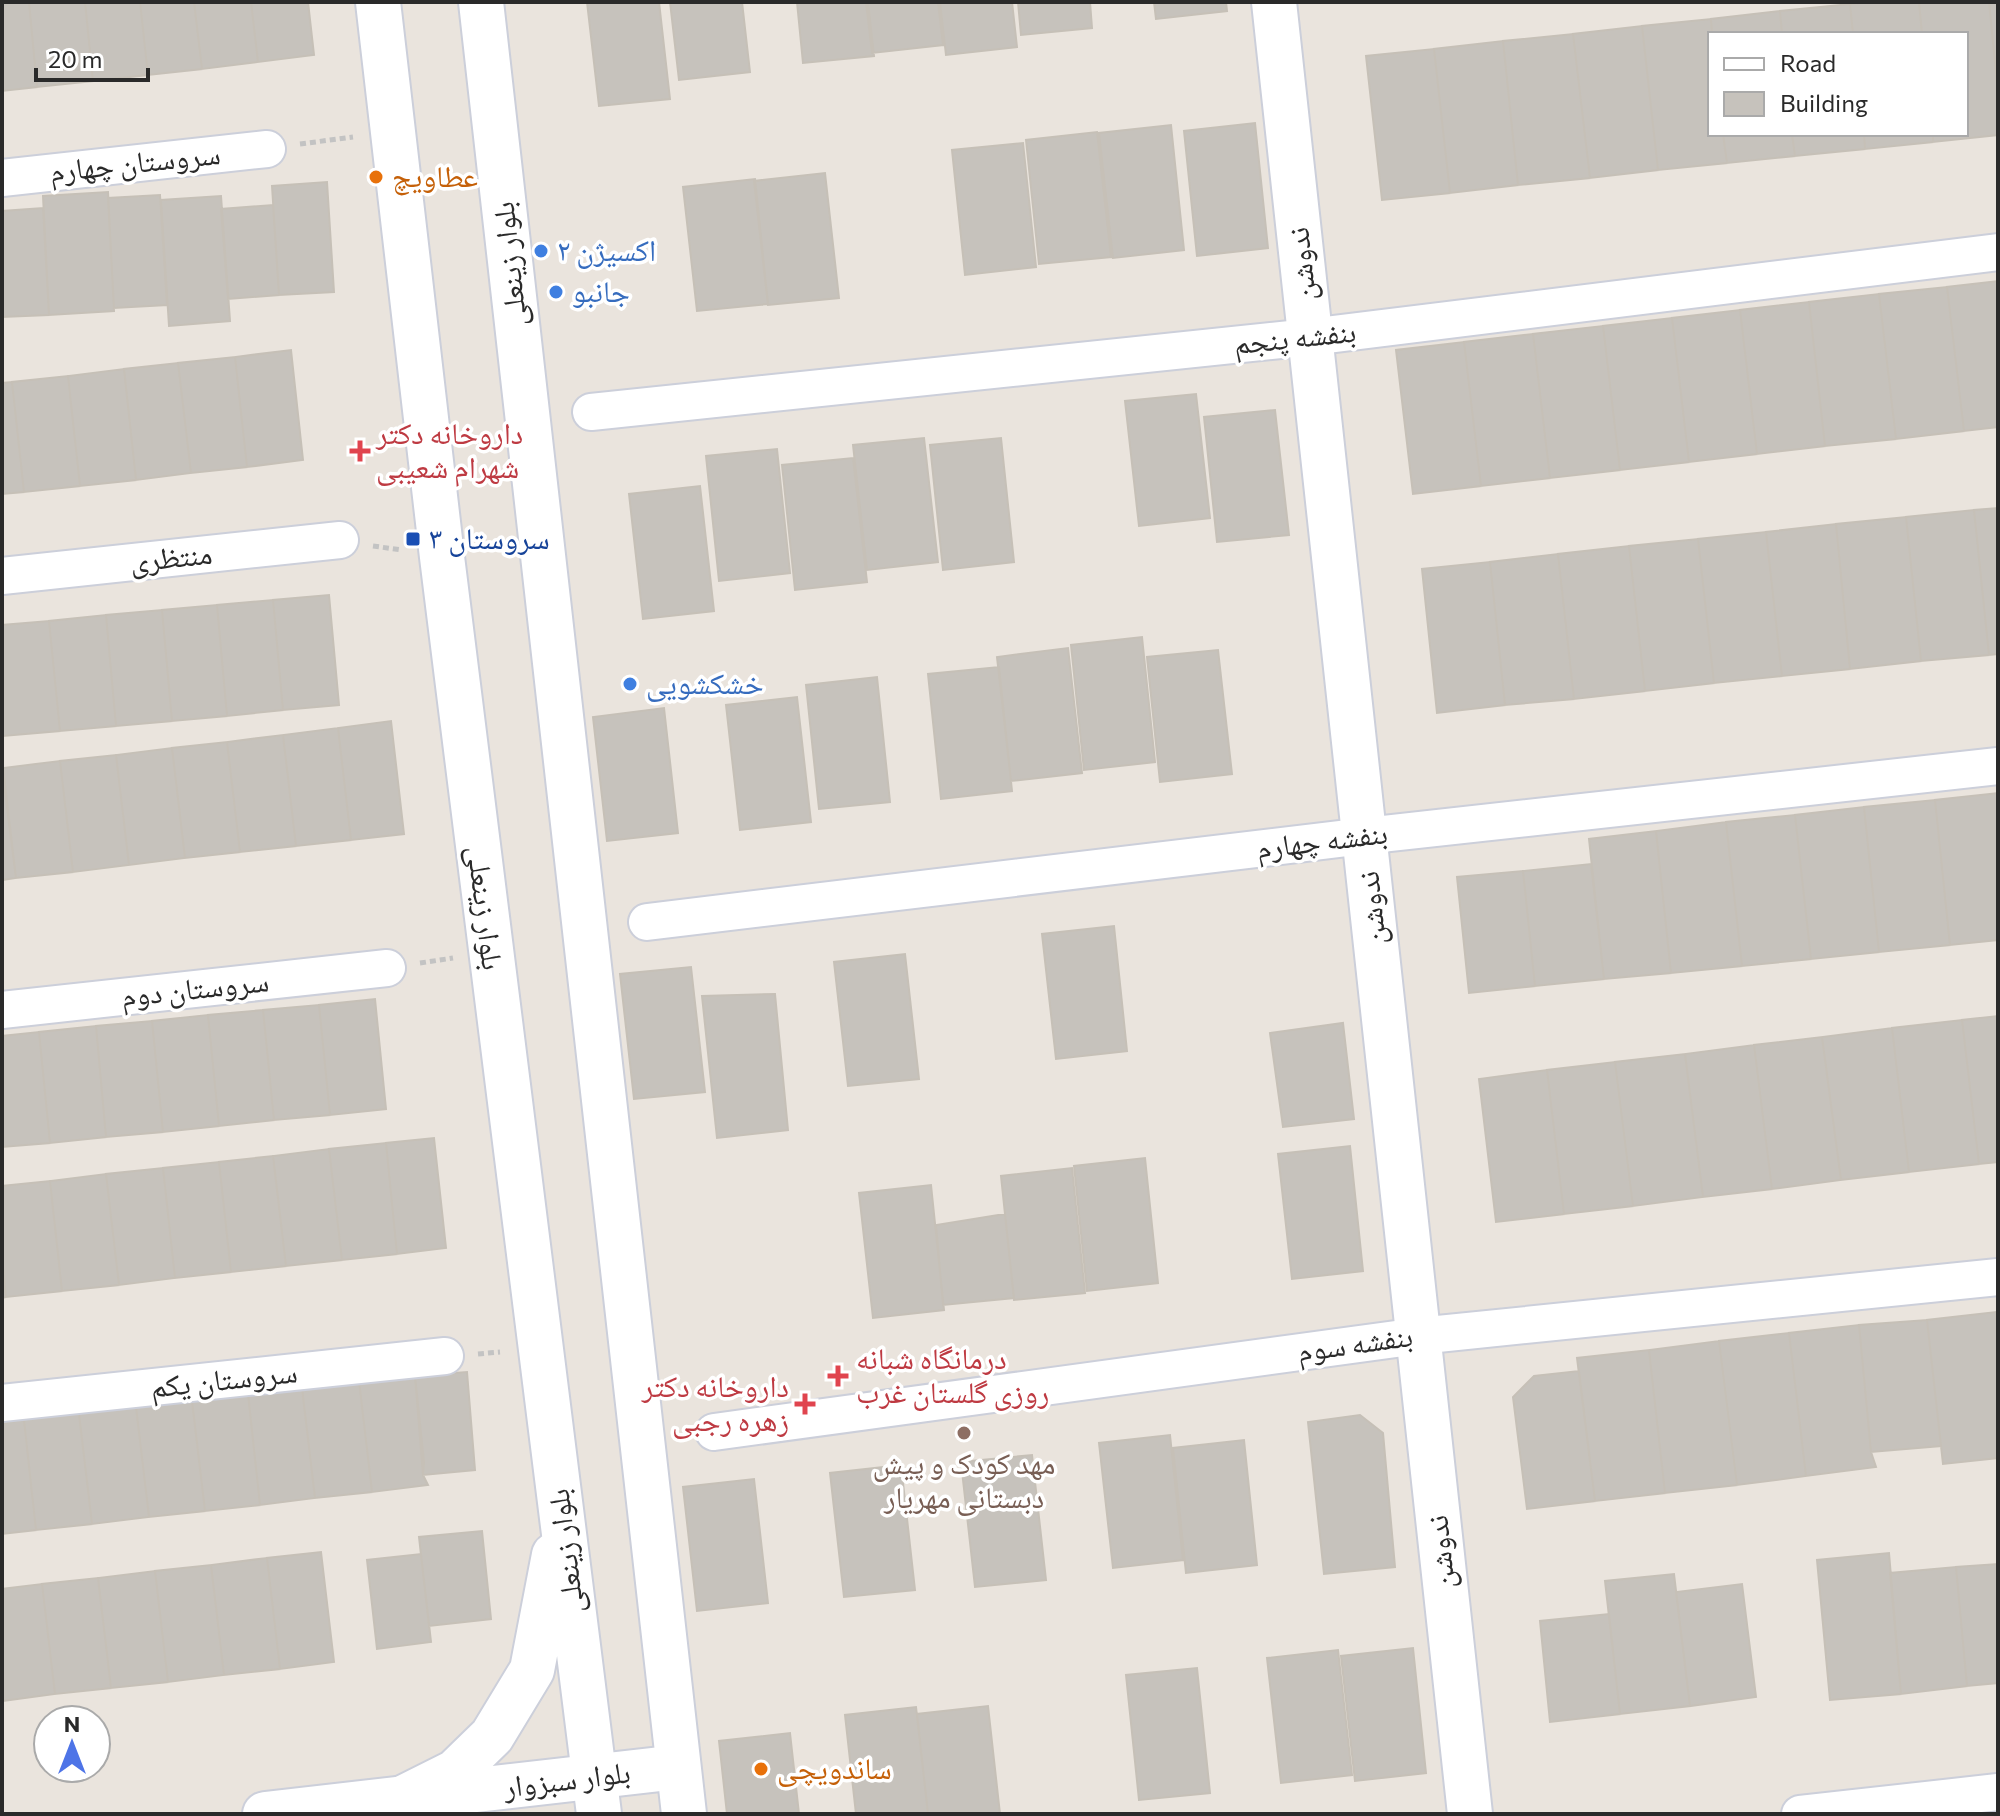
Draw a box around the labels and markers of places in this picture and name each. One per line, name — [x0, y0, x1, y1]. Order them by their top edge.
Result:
place label: عطاویچ — [392, 156, 478, 196]
marker: عطاویچ — [367, 168, 385, 186]
place label: اکسیژن ۲ — [557, 230, 656, 269]
marker: اکسیژن ۲ — [532, 242, 550, 260]
place label: جانبو — [572, 271, 630, 309]
marker: جانبو — [547, 283, 565, 301]
place label: داروخانه دکتر شهرام شعیبی — [375, 413, 523, 487]
marker: داروخانه دکتر شهرام شعیبی — [351, 442, 369, 460]
place label: سروستان ۳ — [429, 518, 550, 557]
marker: سروستان ۳ — [404, 530, 422, 548]
place label: خشکشویی — [646, 663, 764, 702]
marker: خشکشویی — [621, 675, 639, 693]
place label: درمانگاه شبانه روزی گلستان غرب — [856, 1338, 1049, 1411]
marker: درمانگاه شبانه روزی گلستان غرب — [827, 1365, 849, 1387]
place label: داروخانه دکتر زهره رجبی — [641, 1366, 789, 1439]
marker: داروخانه دکتر زهره رجبی — [796, 1395, 814, 1413]
marker: مهد کودک و پیش دبستانی مهریار — [955, 1424, 973, 1442]
place label: مهد کودک و پیش دبستانی مهریار — [873, 1443, 1055, 1516]
place label: ساندویچی — [777, 1748, 892, 1787]
marker: ساندویچی — [752, 1760, 770, 1778]

